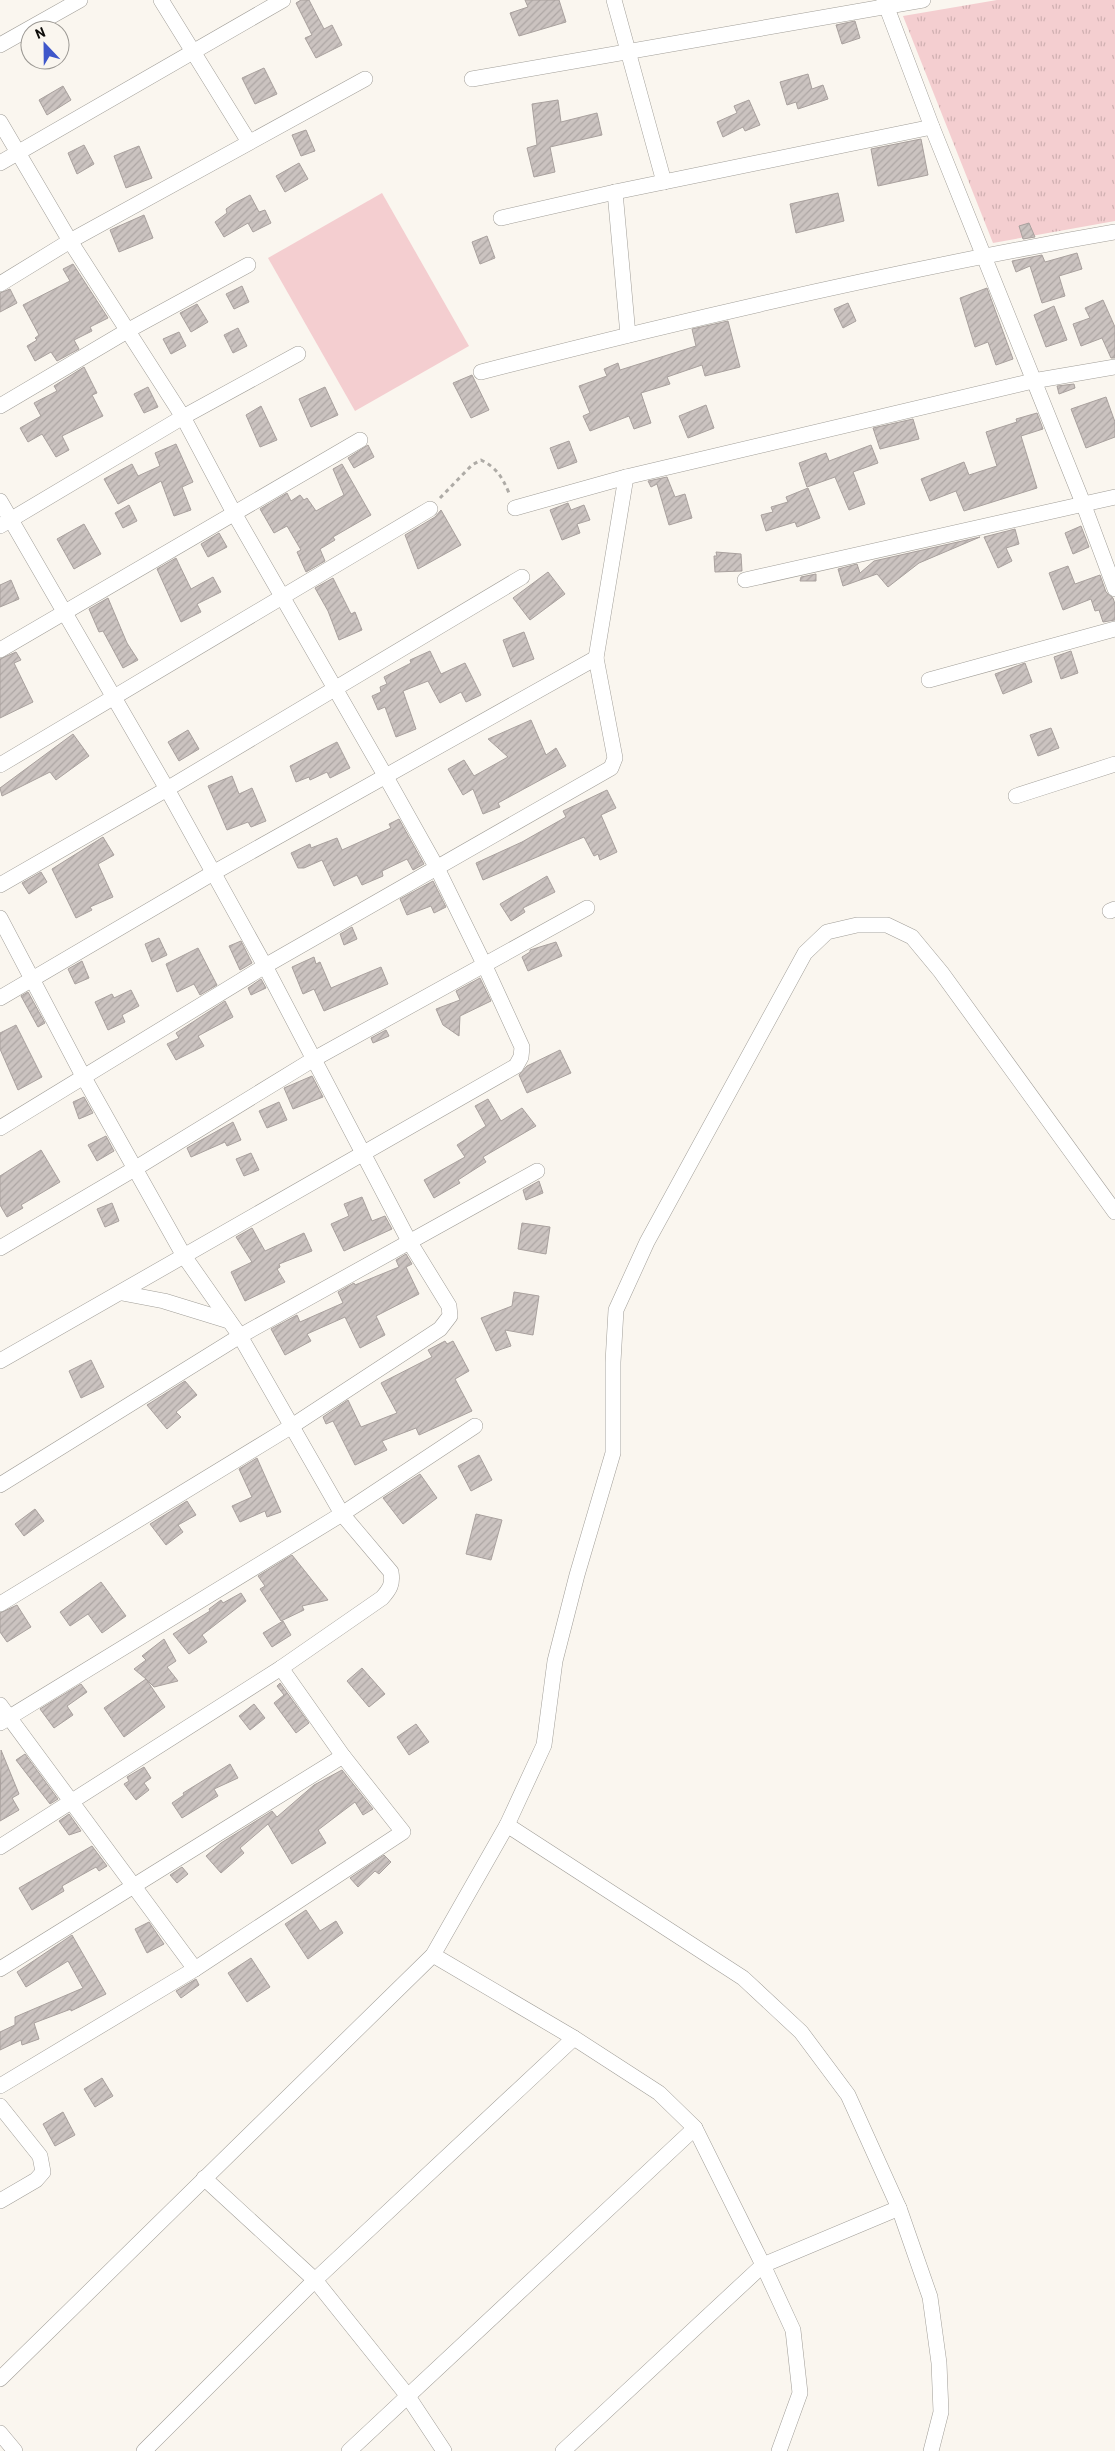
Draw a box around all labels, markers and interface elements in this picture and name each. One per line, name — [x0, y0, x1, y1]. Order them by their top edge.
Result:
north arrow — [20, 20, 70, 70]
text: N — [32, 23, 47, 42]

